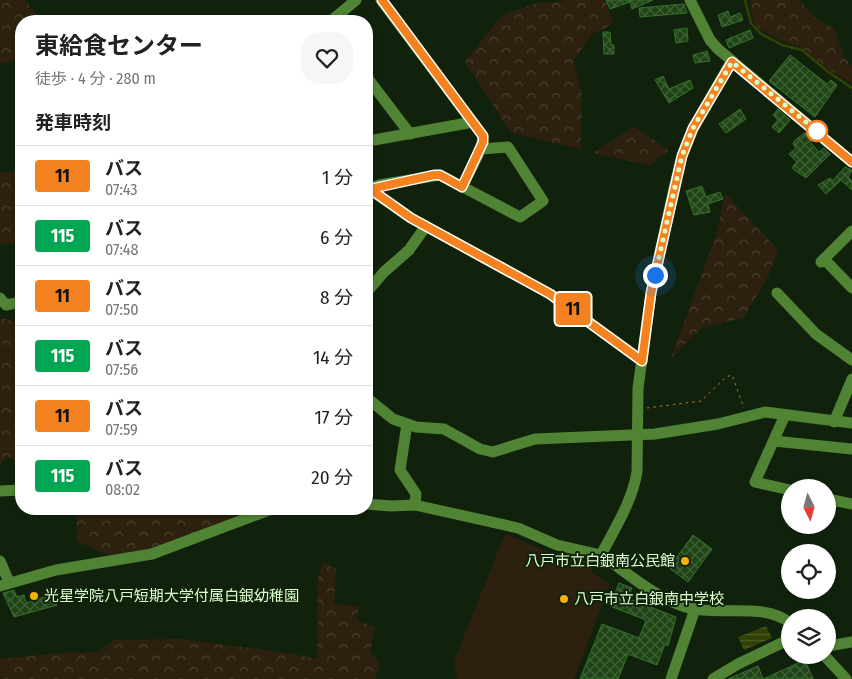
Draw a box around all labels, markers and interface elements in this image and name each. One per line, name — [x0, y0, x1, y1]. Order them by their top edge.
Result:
text: 東給食センター — [35, 32, 203, 60]
button: heart — [301, 32, 353, 84]
text: 徒歩 · 4 分 · 280 m — [35, 69, 156, 88]
text: 発車時刻 — [35, 111, 111, 134]
unlabelled marker — [806, 120, 828, 142]
text: バス — [105, 157, 143, 180]
text: 11 — [55, 165, 70, 187]
text: 1 分 — [322, 166, 353, 189]
text: 07:43 — [105, 180, 138, 199]
text: バス — [105, 217, 143, 240]
text: 115 — [51, 225, 74, 247]
text: 6 分 — [320, 226, 353, 249]
text: 07:48 — [105, 240, 139, 259]
your location — [643, 263, 668, 288]
text: バス — [105, 277, 143, 300]
text: 11 — [55, 285, 70, 307]
text: 8 分 — [320, 286, 353, 309]
line badge: 11 — [550, 293, 596, 325]
text: 11 — [566, 298, 580, 320]
text: 07:50 — [105, 300, 139, 319]
text: バス — [105, 337, 143, 360]
text: 115 — [51, 345, 74, 367]
text: 14 分 — [313, 346, 353, 369]
text: 07:56 — [105, 360, 138, 379]
text: バス — [105, 397, 143, 420]
text: 11 — [55, 405, 70, 427]
text: 17 分 — [314, 406, 353, 429]
text: 07:59 — [105, 420, 138, 439]
text: バス — [105, 457, 143, 480]
text: 115 — [51, 465, 74, 487]
text: 20 分 — [311, 466, 353, 489]
north arrow — [781, 479, 836, 534]
map controls — [781, 479, 836, 664]
text: 08:02 — [105, 480, 140, 499]
button: locate — [781, 544, 836, 599]
place label: 八戸市立白銀南公民館 — [525, 552, 675, 570]
marker: 八戸市立白銀南公民館 — [679, 555, 691, 567]
place label: 光星学院八戸短期大学付属白銀幼稚園 — [44, 587, 299, 605]
marker: 光星学院八戸短期大学付属白銀幼稚園 — [28, 590, 40, 602]
place label: 八戸市立白銀南中学校 — [574, 590, 724, 608]
marker: 八戸市立白銀南中学校 — [558, 593, 570, 605]
button: layers — [781, 609, 836, 664]

